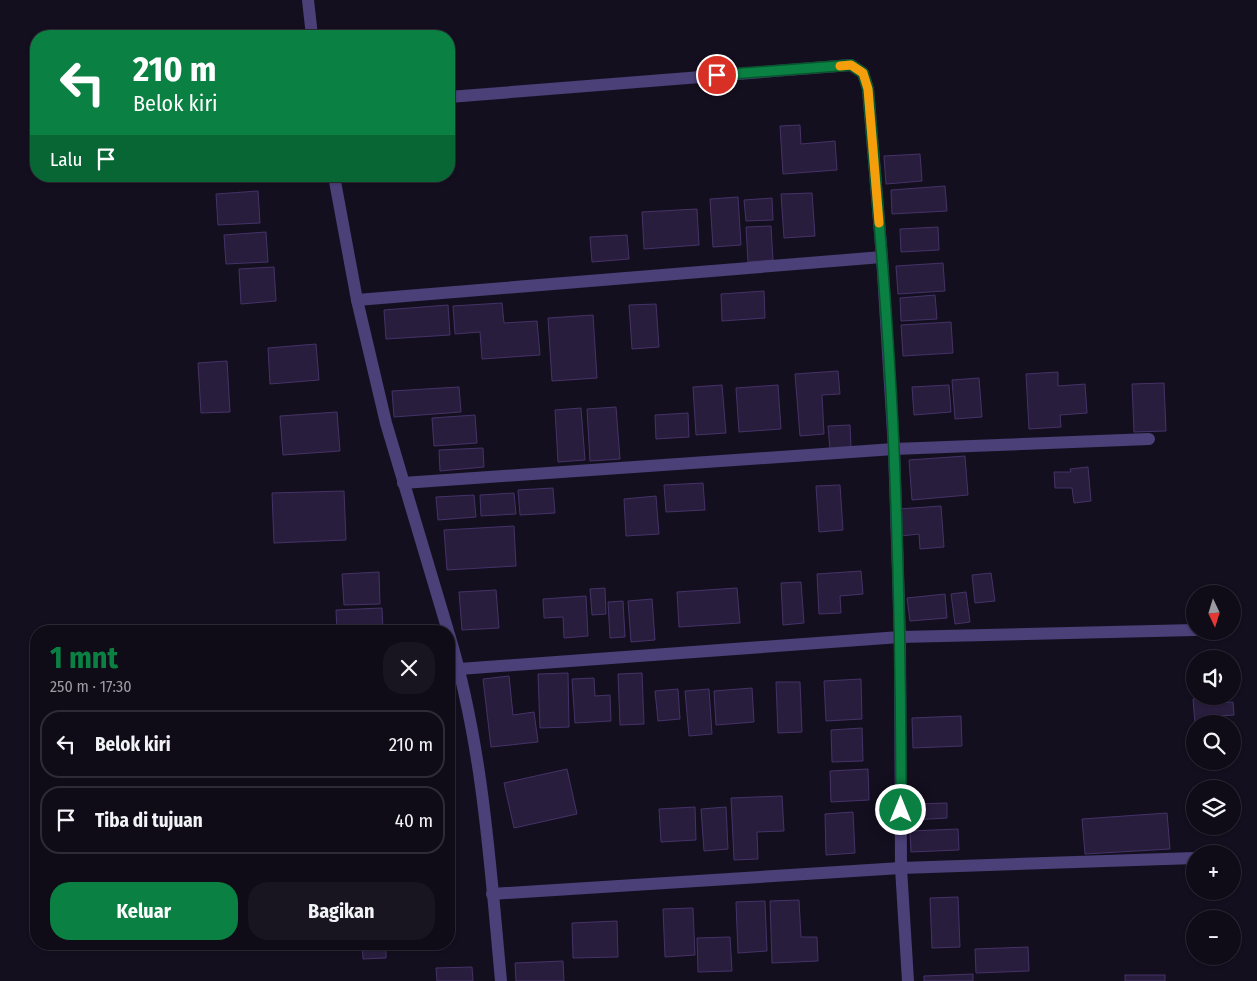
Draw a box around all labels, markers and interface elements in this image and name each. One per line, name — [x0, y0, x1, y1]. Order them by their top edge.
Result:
text: 210 m — [133, 48, 217, 90]
icon: left — [50, 50, 115, 115]
pin — [696, 54, 738, 96]
icon: arrive — [703, 61, 731, 89]
text: Belok kiri — [133, 90, 218, 117]
icon: arrive — [92, 145, 120, 173]
text: Lalu — [50, 148, 82, 171]
north arrow — [1186, 585, 1241, 640]
map controls — [1186, 585, 1241, 965]
text: 1 mnt — [50, 640, 118, 676]
button: close — [383, 642, 435, 694]
button: sound — [1186, 650, 1241, 705]
text: 250 m · 17:30 — [50, 677, 132, 696]
button: search — [1186, 715, 1241, 770]
icon: left — [52, 730, 80, 758]
text: Belok kiri — [95, 733, 171, 756]
text: 210 m — [389, 733, 433, 756]
button: layers — [1186, 780, 1241, 835]
position arrow — [874, 783, 926, 835]
icon: arrive — [52, 806, 80, 834]
text: Tiba di tujuan — [95, 809, 203, 832]
text: 40 m — [395, 809, 433, 832]
button: + — [1186, 845, 1241, 900]
button: Keluar — [50, 882, 238, 940]
button: Bagikan — [248, 882, 435, 940]
button: − — [1186, 910, 1241, 965]

